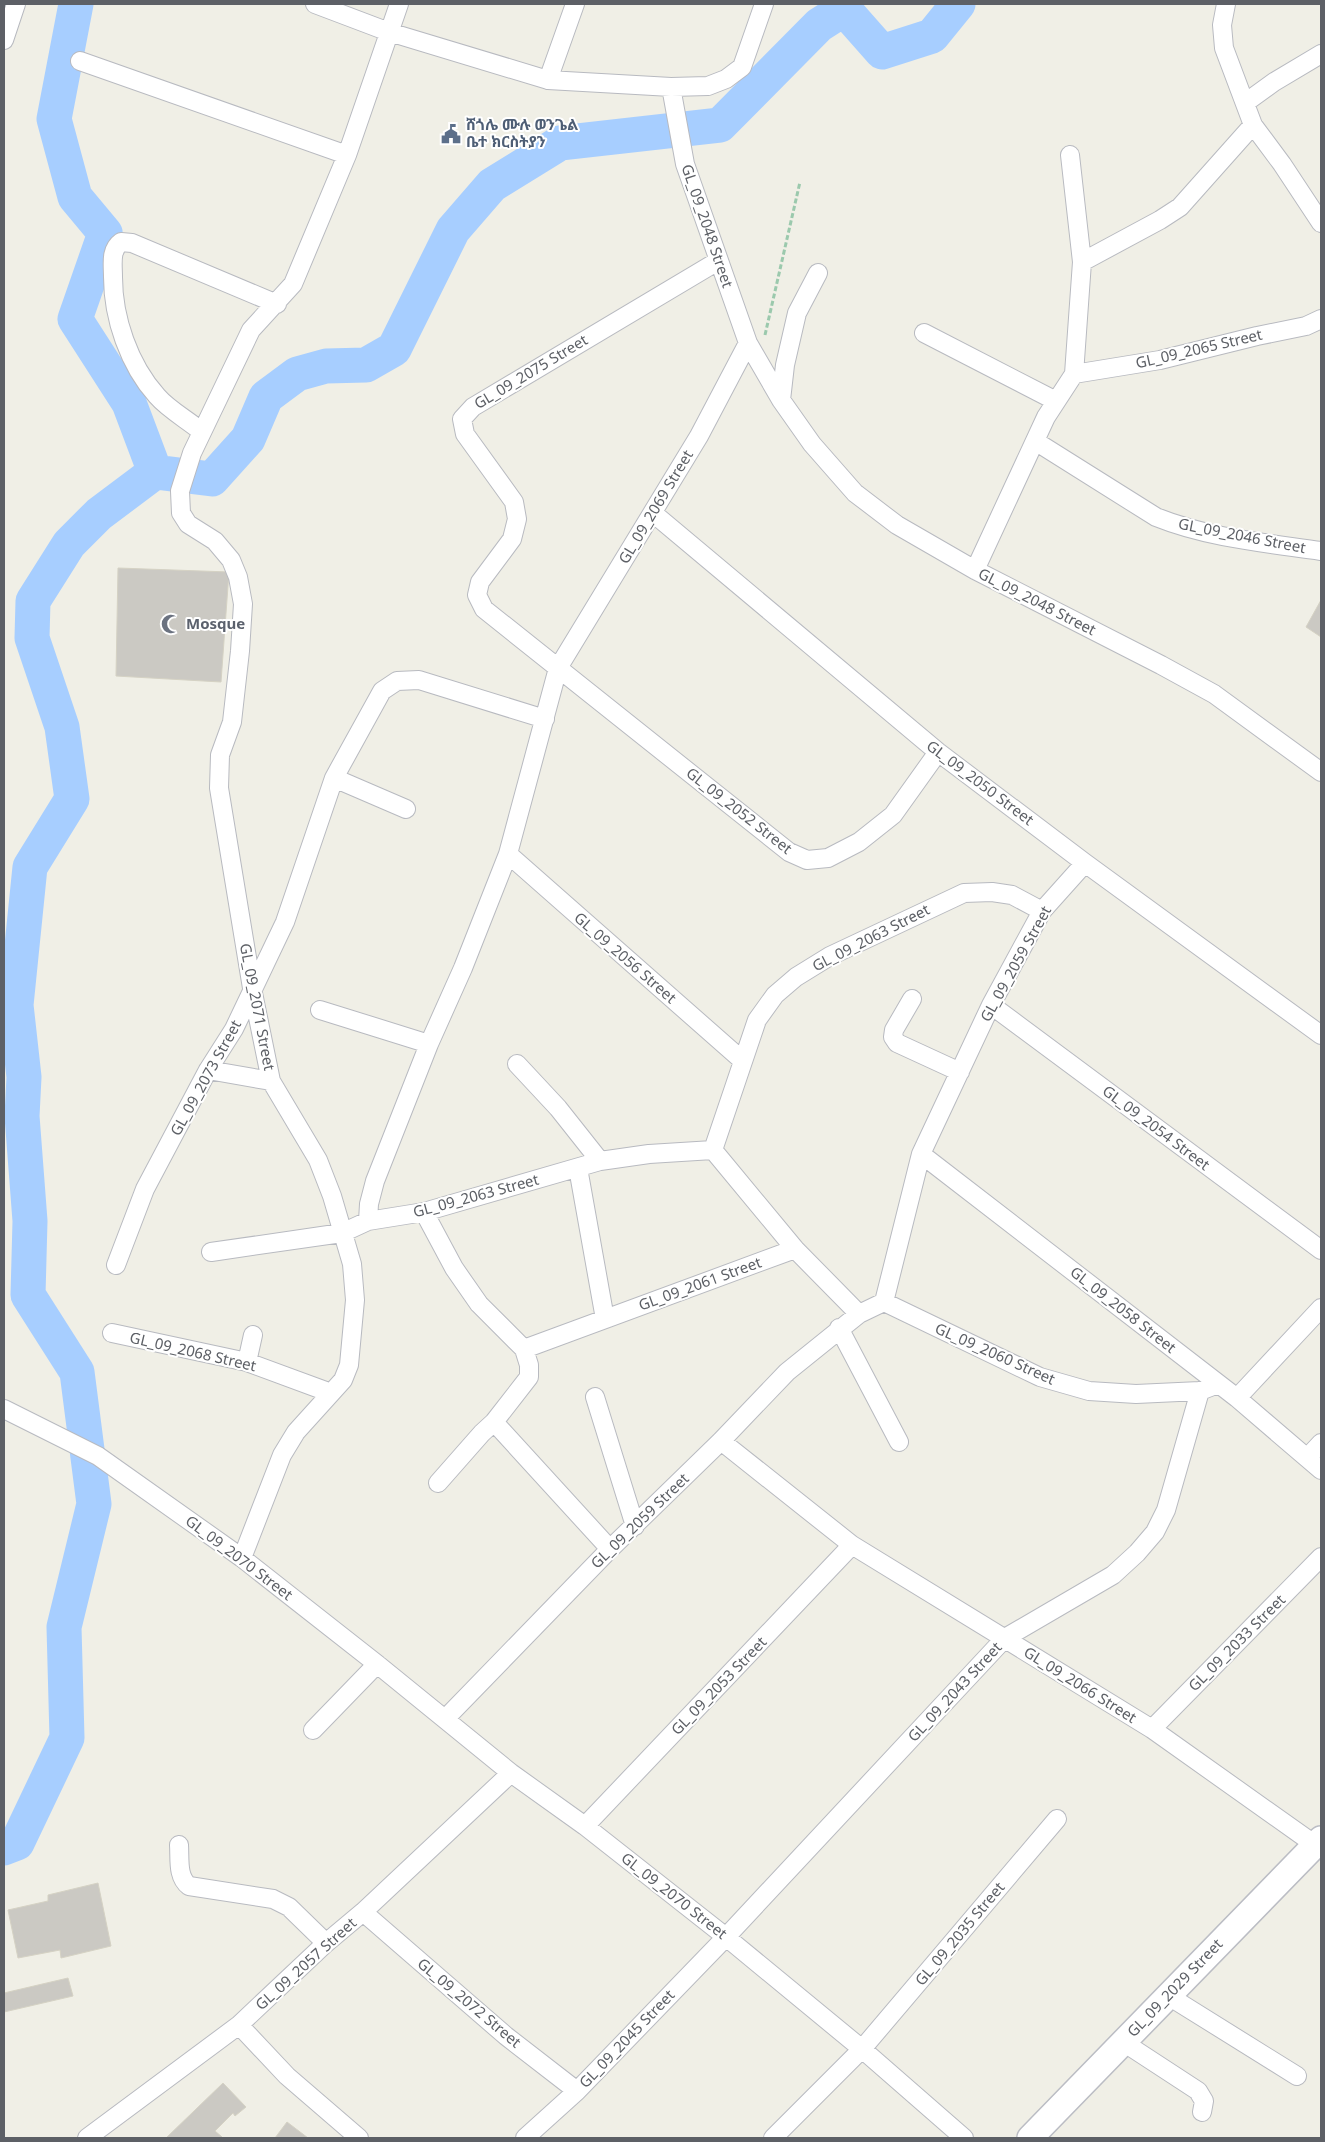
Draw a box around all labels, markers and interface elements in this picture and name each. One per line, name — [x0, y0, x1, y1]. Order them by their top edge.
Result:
place label: ሸጎሌ ሙሉ ወንጌል ቤተ ክርስትያን — [466, 114, 578, 151]
public building icon: ሸጎሌ ሙሉ ወንጌል ቤተ ክርስትያን — [440, 123, 462, 145]
street label: GL_09_2048 Street — [677, 161, 739, 291]
street label: GL_09_2065 Street — [1133, 324, 1265, 372]
street label: GL_09_2075 Street — [470, 329, 592, 413]
street label: GL_09_2069 Street — [613, 445, 697, 567]
street label: GL_09_2046 Street — [1177, 513, 1308, 557]
street label: GL_09_2048 Street — [975, 563, 1100, 640]
mosque icon: Mosque — [160, 613, 182, 635]
place label: Mosque — [186, 613, 245, 633]
street label: GL_09_2050 Street — [923, 735, 1039, 829]
street label: GL_09_2052 Street — [682, 763, 797, 858]
street label: GL_09_2063 Street — [808, 899, 933, 975]
street label: GL_09_2059 Street — [975, 902, 1056, 1025]
street label: GL_09_2056 Street — [570, 907, 681, 1008]
street label: GL_09_2071 Street — [236, 941, 280, 1073]
street label: GL_09_2073 Street — [165, 1016, 246, 1139]
street label: GL_09_2054 Street — [1099, 1080, 1215, 1174]
street label: GL_09_2063 Street — [411, 1168, 541, 1221]
street label: GL_09_2061 Street — [635, 1251, 764, 1315]
street label: GL_09_2058 Street — [1066, 1262, 1181, 1357]
street label: GL_09_2060 Street — [932, 1318, 1059, 1389]
street label: GL_09_2068 Street — [128, 1327, 259, 1375]
street label: GL_09_2059 Street — [586, 1468, 693, 1572]
street label: GL_09_2070 Street — [182, 1510, 298, 1604]
street label: GL_09_2033 Street — [1183, 1589, 1290, 1695]
street label: GL_09_2053 Street — [666, 1631, 771, 1739]
street label: GL_09_2043 Street — [903, 1637, 1006, 1745]
street label: GL_09_2066 Street — [1020, 1641, 1141, 1727]
street label: GL_09_2070 Street — [617, 1848, 732, 1943]
street label: GL_09_2035 Street — [910, 1877, 1009, 1989]
street label: GL_09_2057 Street — [251, 1912, 361, 2014]
street label: GL_09_2029 Street — [1122, 1933, 1227, 2041]
street label: GL_09_2072 Street — [414, 1953, 526, 2052]
street label: GL_09_2045 Street — [574, 1984, 679, 2092]

